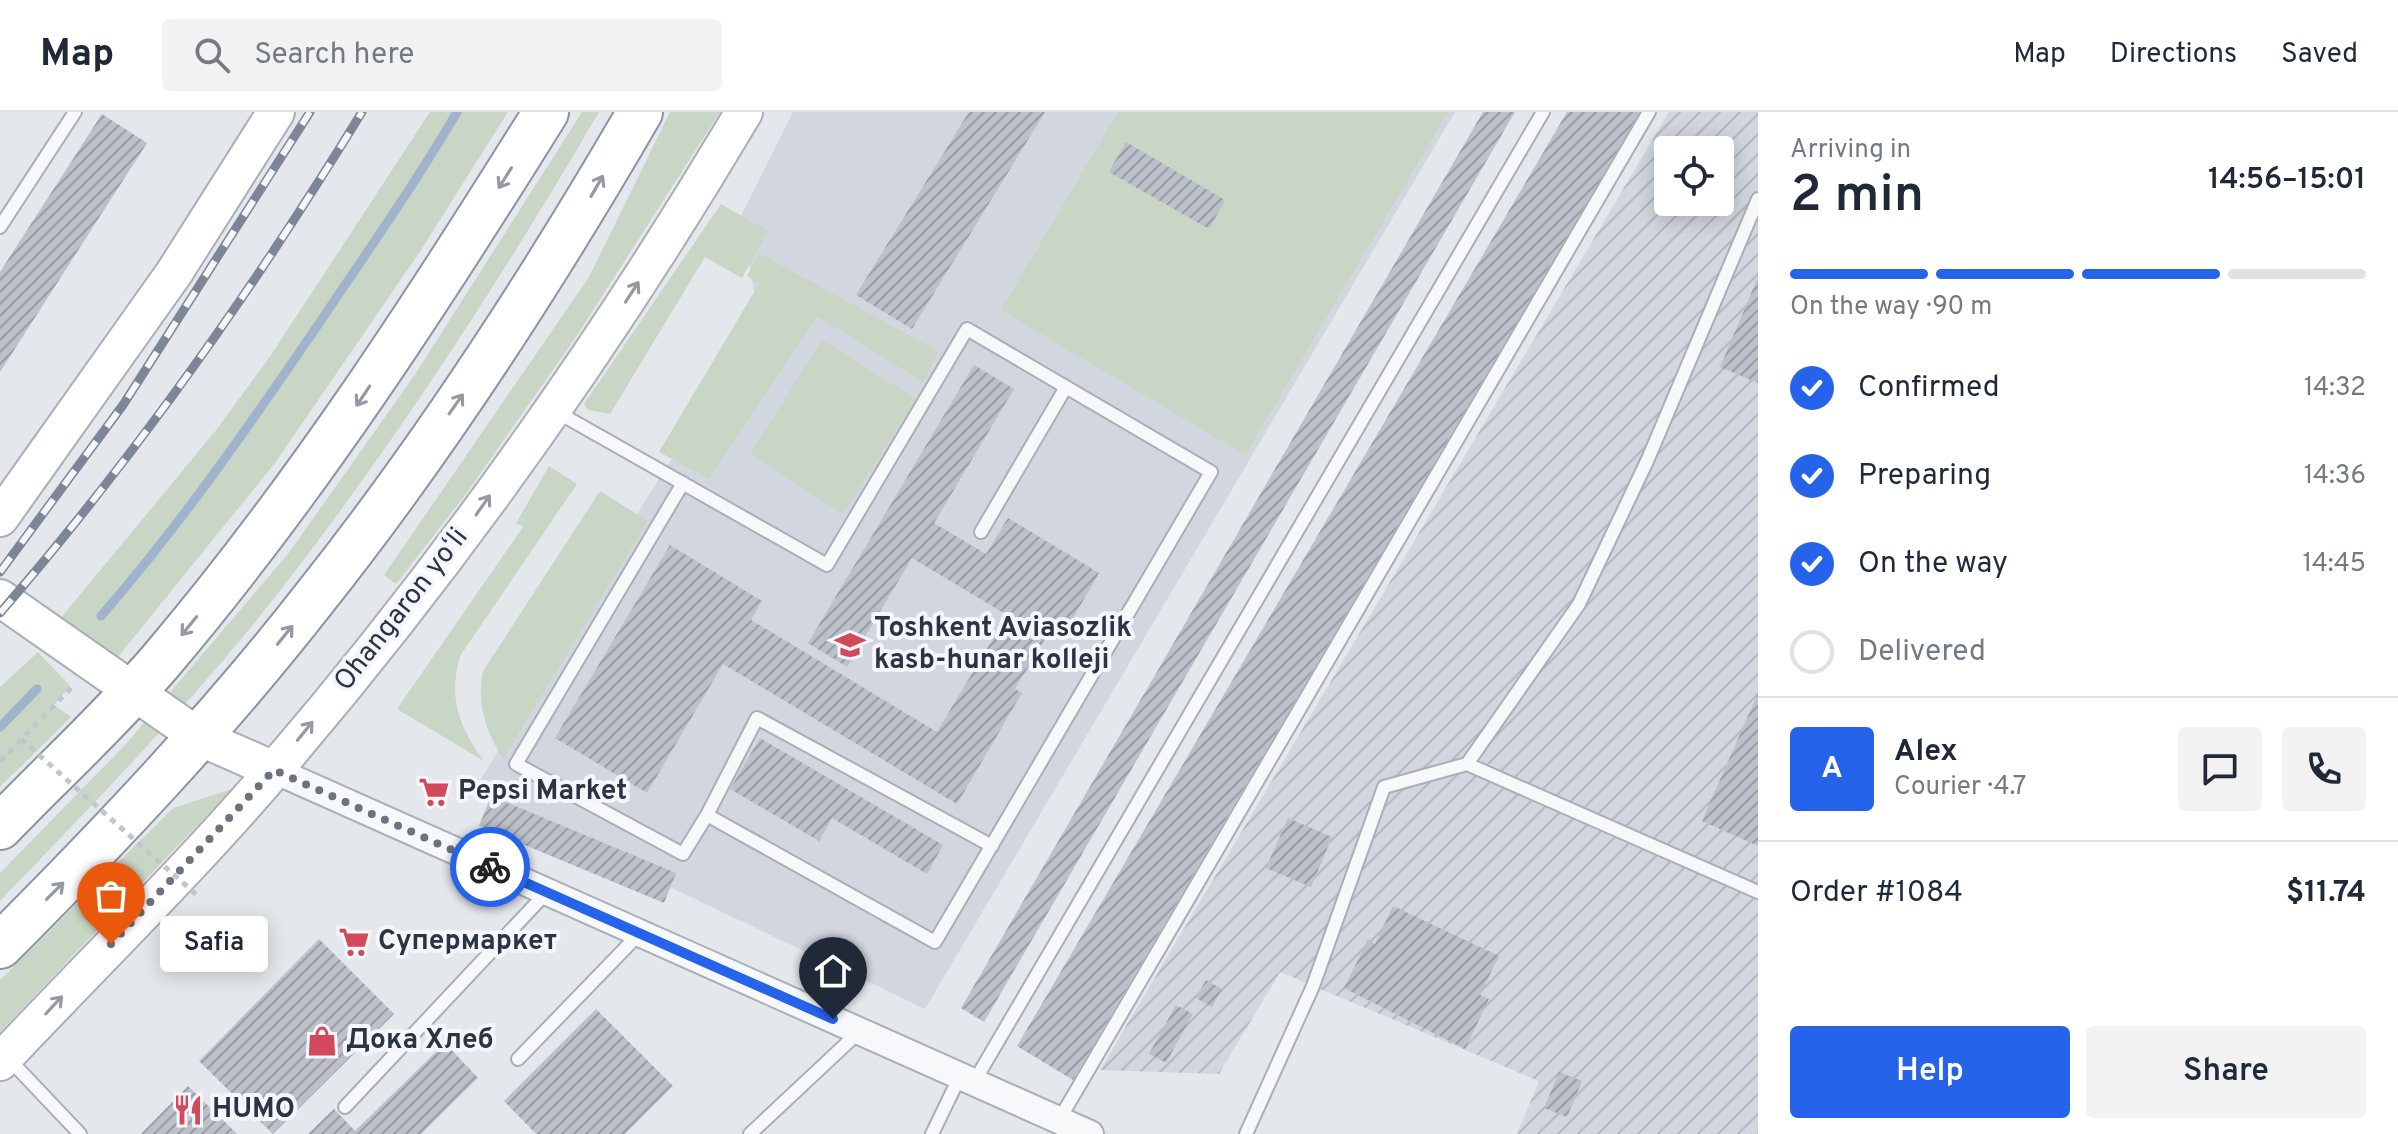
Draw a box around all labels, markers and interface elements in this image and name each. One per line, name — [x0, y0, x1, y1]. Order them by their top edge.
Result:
search box — [162, 19, 722, 91]
text: Map — [40, 31, 114, 80]
icon: search — [190, 33, 234, 77]
text: Search here — [254, 37, 414, 74]
text: Map — [2013, 37, 2066, 73]
text: Directions — [2110, 37, 2237, 73]
text: Saved — [2281, 37, 2358, 73]
text: Arriving in — [1790, 134, 1911, 167]
map controls — [1654, 136, 1734, 216]
button: locate — [1654, 136, 1734, 216]
text: 14:56–15:01 — [2208, 162, 2366, 199]
text: 2 min — [1790, 164, 1924, 230]
one-way arrow — [496, 166, 512, 189]
one-way arrow — [589, 175, 605, 198]
one-way arrow — [625, 281, 641, 304]
text: On the way · 90 m — [1790, 291, 1992, 324]
icon: check — [1790, 366, 1834, 410]
text: Confirmed — [1858, 370, 2000, 407]
text: 14:32 — [2304, 372, 2366, 405]
one-way arrow — [355, 385, 371, 407]
one-way arrow — [448, 393, 464, 415]
icon: check — [1790, 454, 1834, 498]
text: Preparing — [1858, 458, 1991, 495]
text: 14:36 — [2304, 460, 2366, 493]
one-way arrow — [475, 494, 491, 516]
street label: Ohangaron yoʻli — [327, 521, 477, 699]
icon: check — [1790, 542, 1834, 586]
text: On the way — [1858, 546, 2008, 583]
text: 14:45 — [2303, 548, 2366, 581]
place label: Toshkent Aviasozlik kasb-hunar kolleji — [874, 611, 1132, 679]
one-way arrow — [180, 615, 198, 636]
one-way arrow — [276, 626, 294, 646]
school or university icon: Toshkent Aviasozlik kasb-hunar kolleji — [833, 628, 867, 662]
text: Delivered — [1858, 634, 1986, 671]
one-way arrow — [296, 721, 314, 742]
button: chat — [2178, 727, 2262, 811]
button: phone — [2282, 727, 2366, 811]
text: Alex — [1894, 734, 1958, 771]
text: A — [1821, 751, 1843, 788]
text: Courier · 4.7 — [1894, 771, 2026, 804]
place label: Pepsi Market — [458, 774, 627, 810]
supermarket icon: Pepsi Market — [417, 775, 451, 809]
courier — [450, 827, 530, 907]
icon: bike — [468, 845, 512, 889]
pin — [77, 862, 145, 944]
icon: bag — [89, 874, 133, 918]
text: Order #1084 — [1790, 875, 1963, 912]
text: $11.74 — [2286, 875, 2366, 912]
one-way arrow — [45, 882, 64, 901]
callout: Safia — [159, 916, 267, 972]
place label: Супермаркет — [378, 924, 557, 960]
supermarket icon: Супермаркет — [337, 925, 371, 959]
text: Safia — [184, 927, 244, 960]
pin — [799, 937, 867, 1019]
icon: home — [811, 949, 855, 993]
one-way arrow — [44, 995, 63, 1015]
place label: Дока Хлеб — [346, 1023, 494, 1059]
shop icon: Дока Хлеб — [305, 1024, 339, 1058]
button: Help — [1790, 1026, 2070, 1118]
button: Share — [2086, 1026, 2366, 1118]
place label: HUMO — [212, 1092, 295, 1128]
restaurant icon: HUMO — [171, 1093, 205, 1127]

